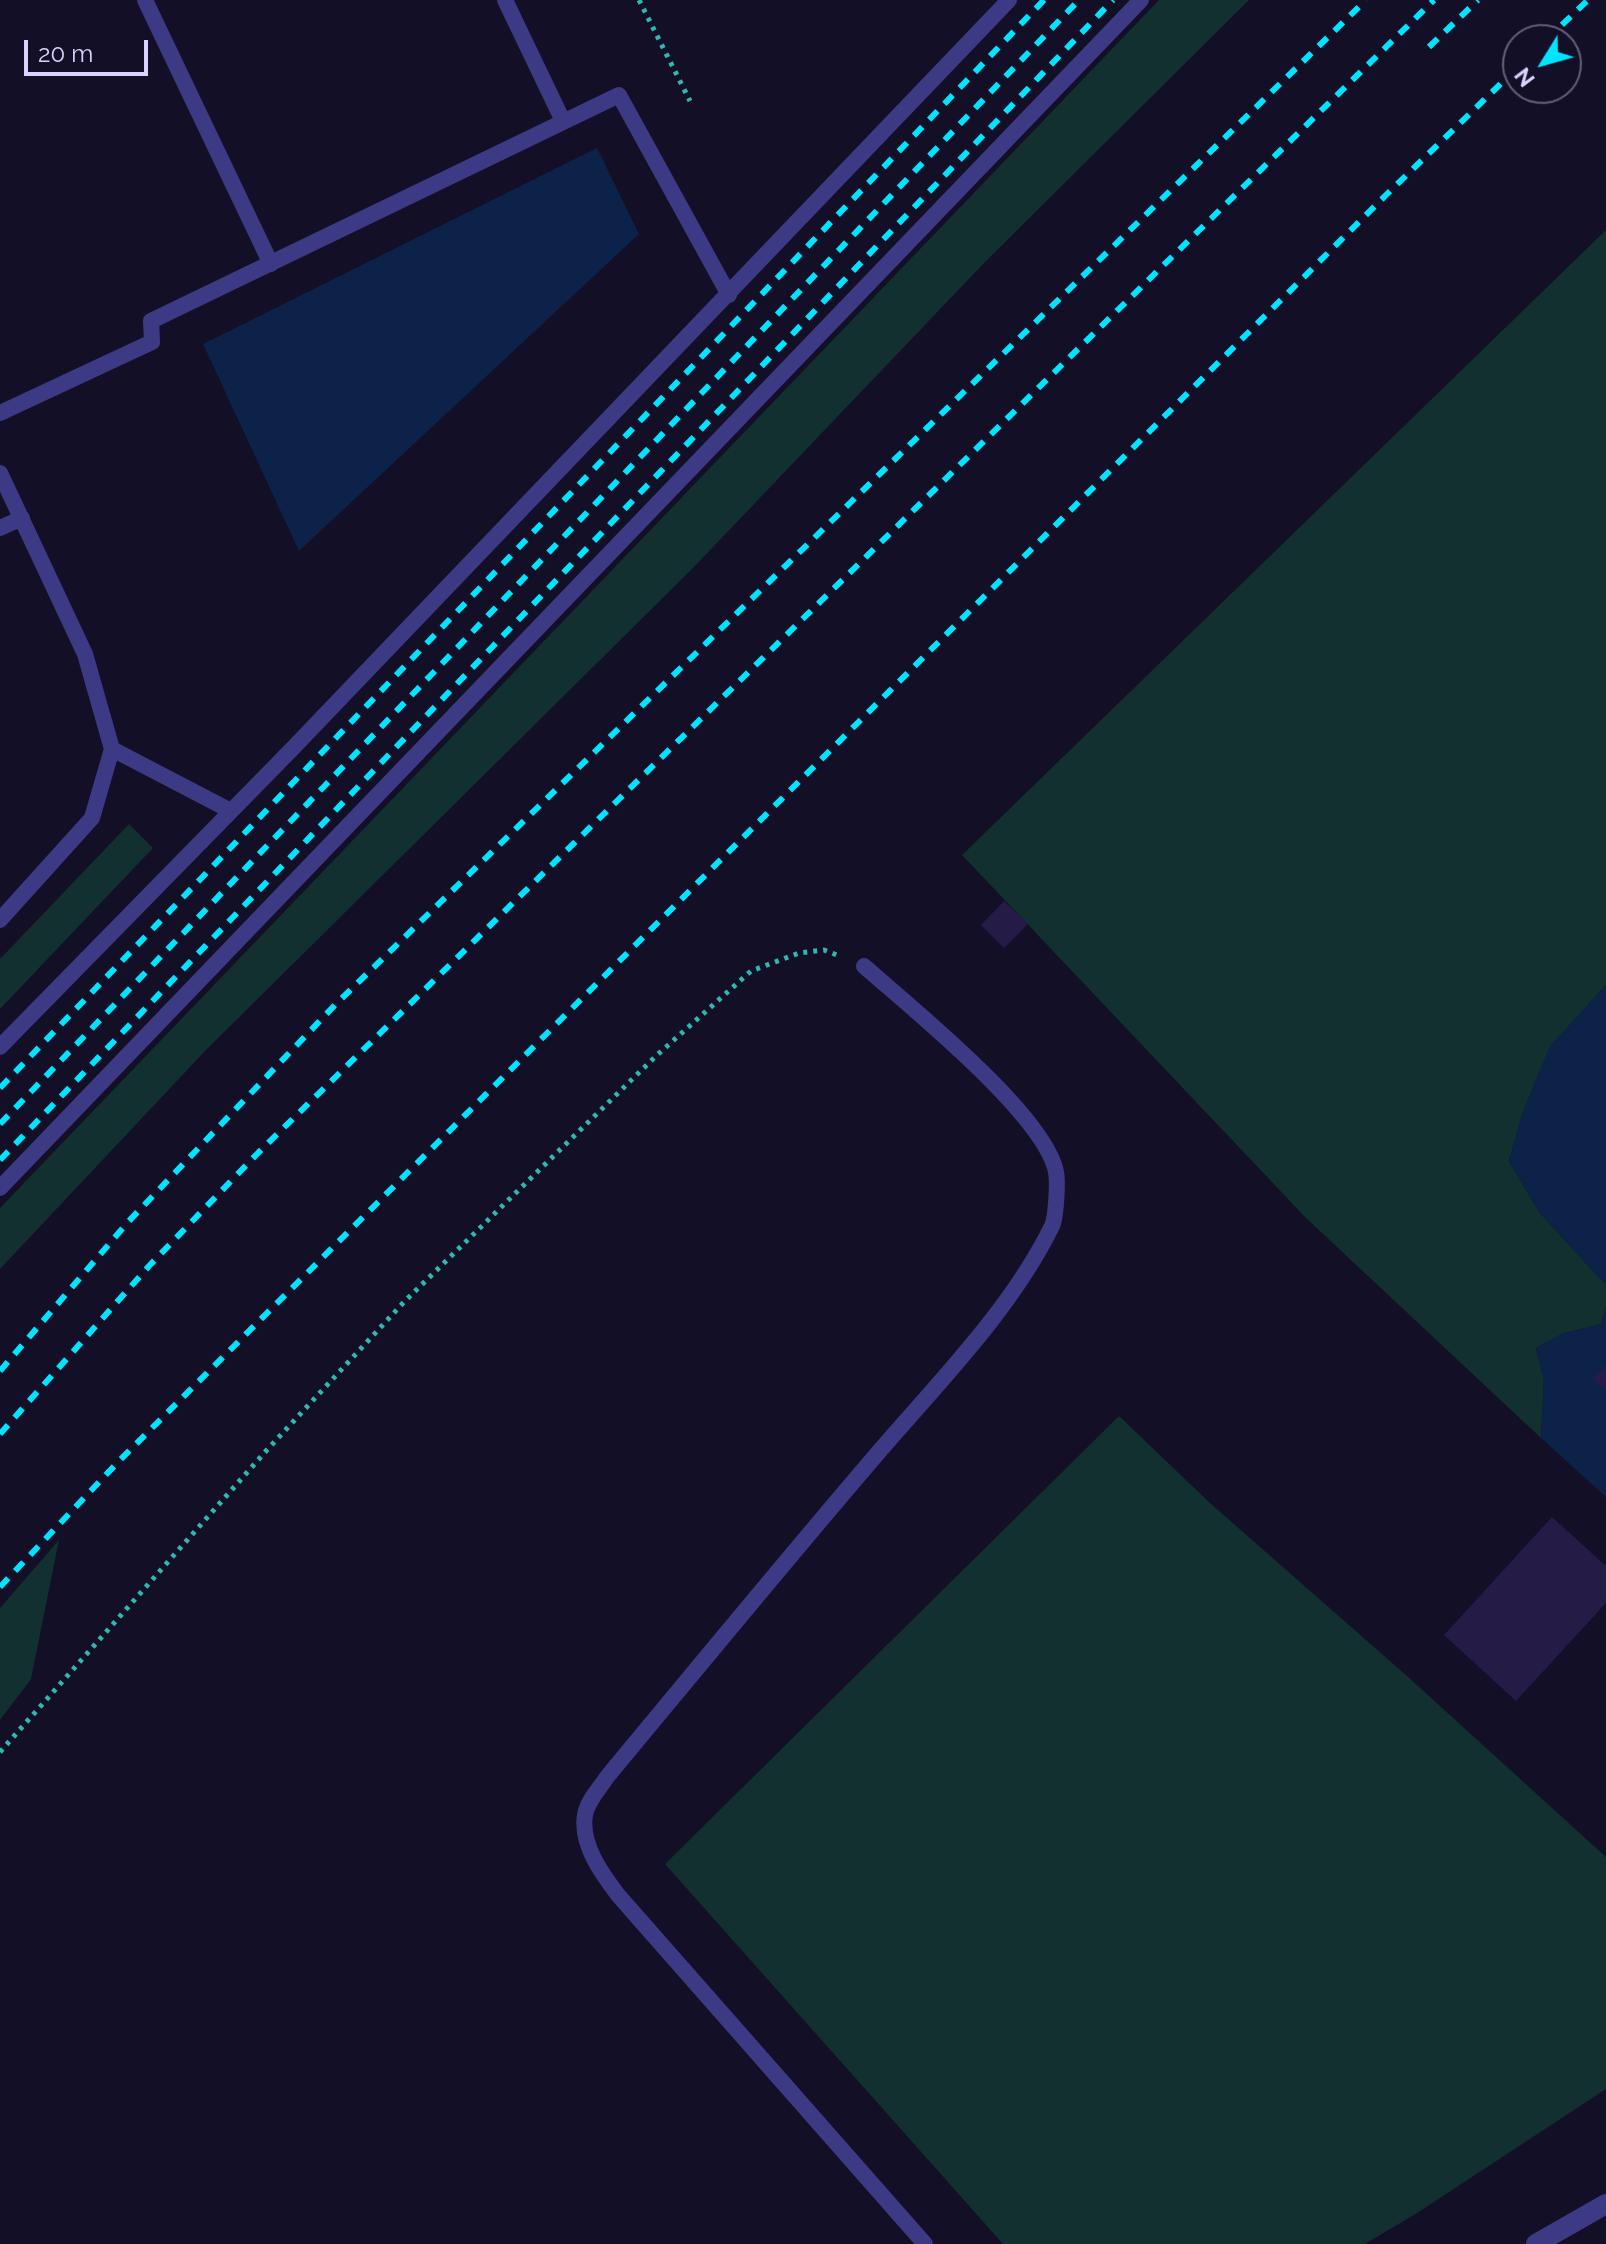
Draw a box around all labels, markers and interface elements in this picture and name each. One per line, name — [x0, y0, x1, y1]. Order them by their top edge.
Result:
scale bar — [28, 24, 152, 74]
north arrow — [1502, 24, 1582, 104]
text: 20 m — [38, 39, 93, 68]
text: N — [1509, 63, 1540, 92]

